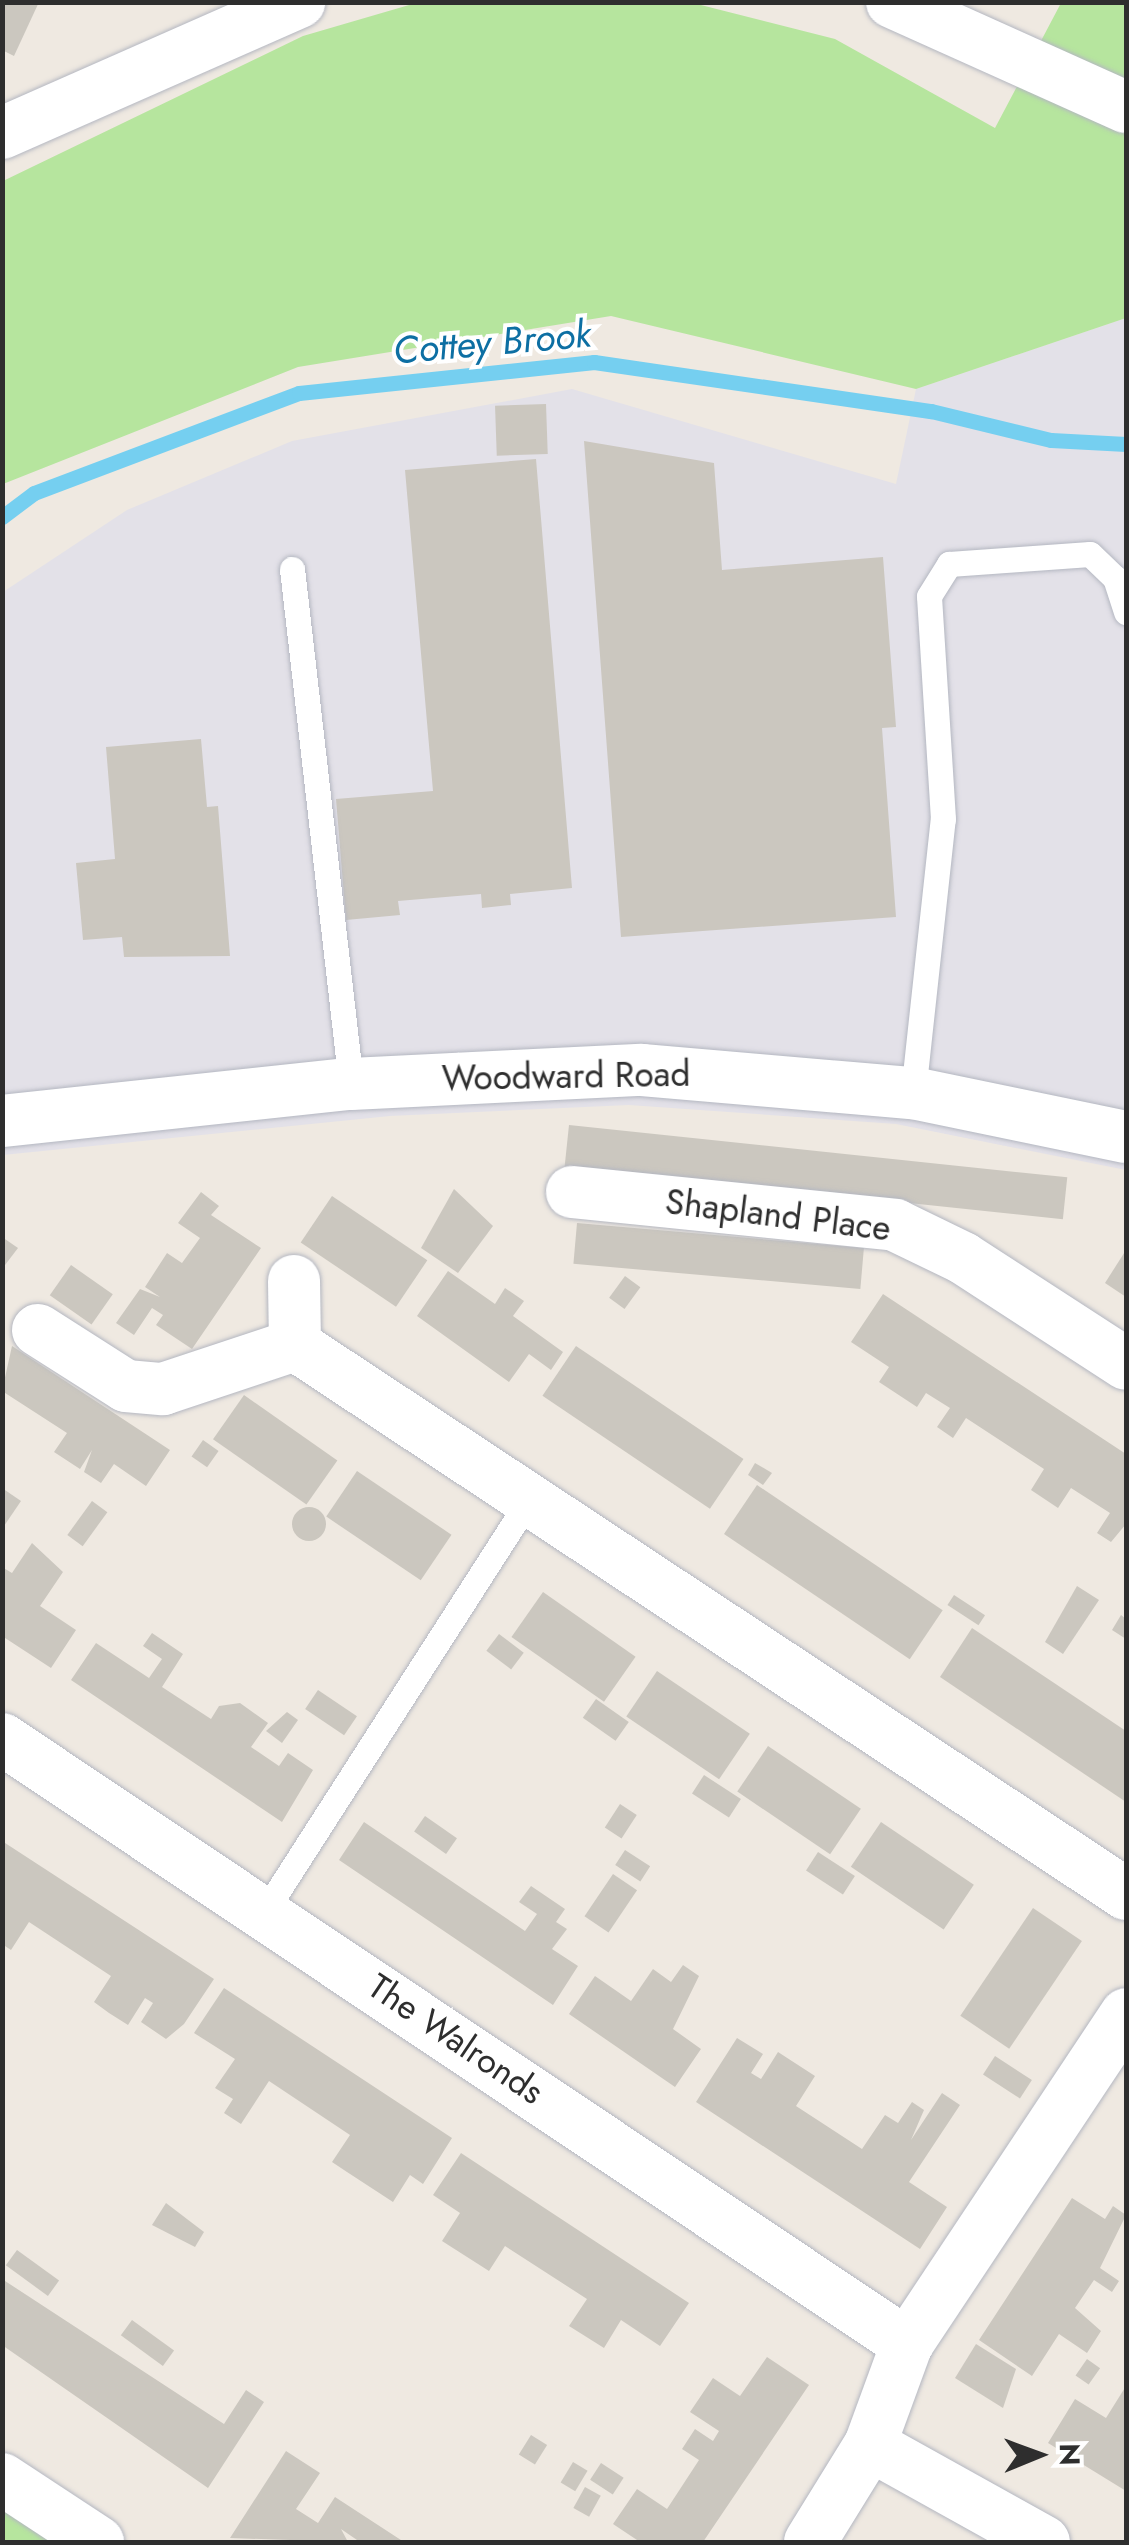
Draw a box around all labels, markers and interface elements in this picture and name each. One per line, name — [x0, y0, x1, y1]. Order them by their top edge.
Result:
water label: Cottey Brook — [391, 311, 593, 373]
street label: Woodward Road — [441, 1053, 691, 1099]
street label: Shapland Place — [663, 1180, 893, 1250]
street label: The Walronds — [360, 1965, 552, 2113]
north arrow — [989, 2405, 1089, 2505]
text: N — [1049, 2443, 1090, 2466]

